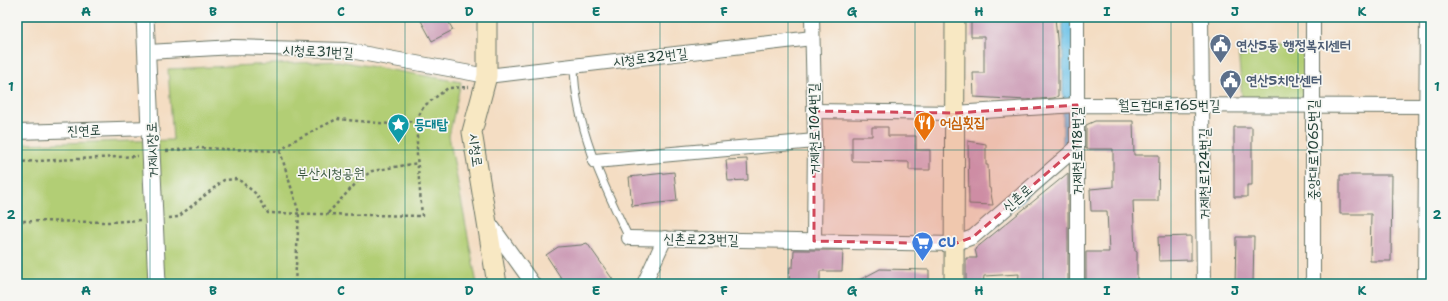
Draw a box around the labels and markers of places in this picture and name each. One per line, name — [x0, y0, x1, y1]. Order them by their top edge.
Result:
public building icon: 연산5동 행정복지센터 — [1208, 32, 1234, 65]
place label: 연산5동 행정복지센터 — [1236, 36, 1351, 54]
public building icon: 연산5치안센터 — [1218, 67, 1244, 100]
place label: 연산5치안센터 — [1246, 71, 1322, 89]
restaurant icon: 어심횟집 — [911, 109, 937, 142]
place icon: 등대탑 — [385, 111, 411, 144]
place label: 어심횟집 — [940, 113, 985, 131]
place label: 등대탑 — [414, 115, 449, 133]
supermarket icon: CU — [910, 229, 936, 262]
place label: CU — [938, 233, 956, 251]

